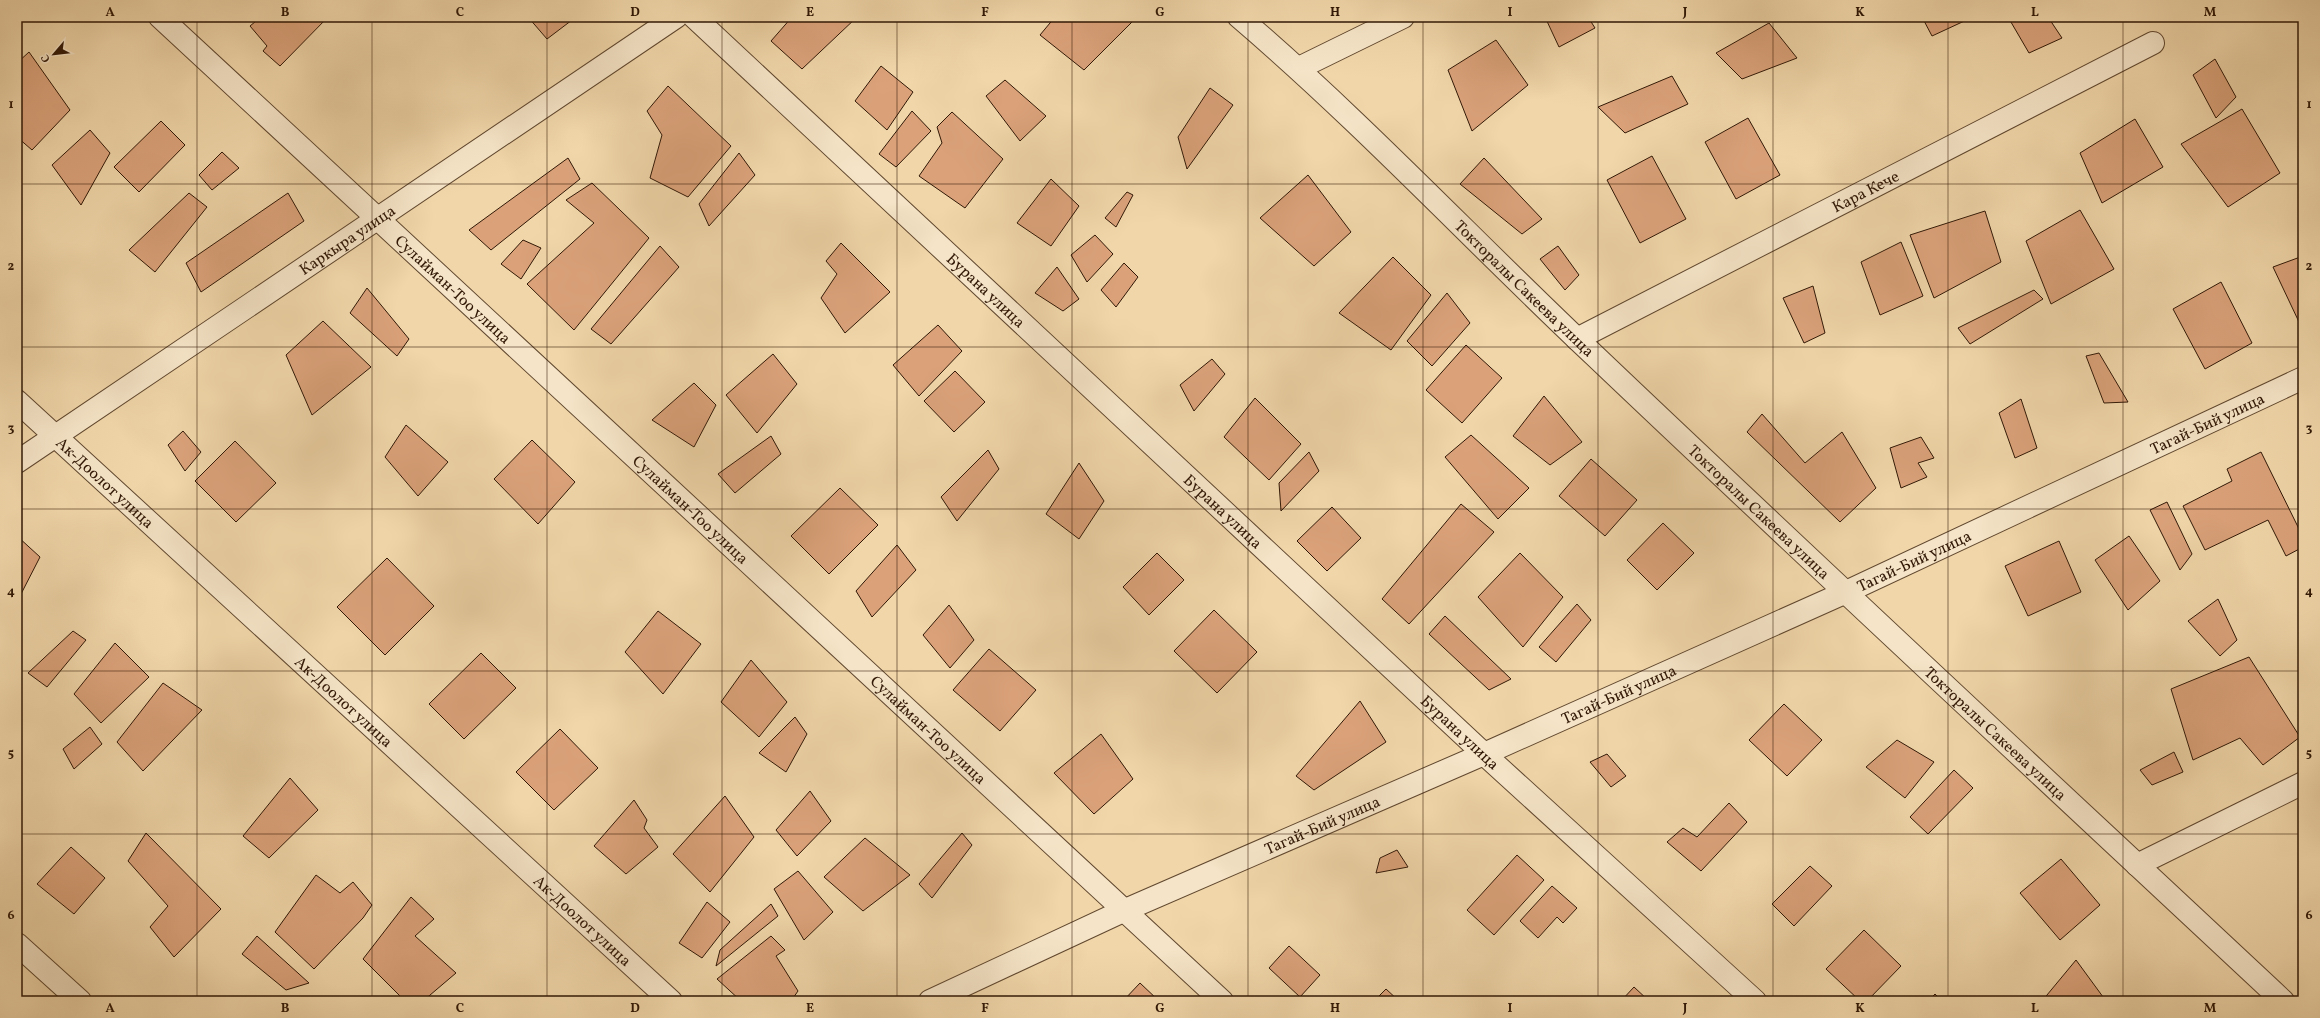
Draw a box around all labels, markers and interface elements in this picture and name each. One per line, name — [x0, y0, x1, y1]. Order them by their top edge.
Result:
text: A — [105, 4, 115, 22]
text: B — [281, 4, 290, 22]
text: C — [456, 4, 464, 22]
text: D — [630, 4, 640, 22]
text: E — [806, 4, 814, 22]
text: F — [981, 4, 989, 22]
text: G — [1155, 4, 1165, 22]
text: H — [1330, 4, 1340, 22]
text: I — [1508, 4, 1513, 22]
text: J — [1682, 4, 1688, 22]
text: K — [1855, 4, 1865, 22]
text: L — [2031, 4, 2039, 22]
text: M — [2204, 4, 2217, 22]
north arrow — [34, 34, 74, 74]
text: С — [38, 51, 55, 65]
text: 1 — [8, 96, 14, 114]
text: 1 — [2306, 96, 2312, 114]
street label: Кара Кече — [1829, 166, 1903, 219]
street label: Каркыра улица — [295, 201, 400, 281]
street label: Токторалы Сакеева улица — [1449, 216, 1598, 363]
street label: Сулайман-Тоо улица — [389, 231, 515, 350]
street label: Бурана улица — [941, 249, 1029, 334]
text: 2 — [8, 258, 15, 276]
text: 2 — [2306, 258, 2313, 276]
street label: Тагай-Бий улица — [2147, 388, 2269, 461]
text: 3 — [8, 420, 15, 438]
text: 3 — [2306, 420, 2313, 438]
street label: Ак-Доолот улица — [50, 433, 158, 534]
street label: Токторалы Сакеева улица — [1682, 441, 1834, 585]
street label: Сулайман-Тоо улица — [627, 451, 753, 570]
street label: Бурана улица — [1178, 470, 1266, 555]
street label: Тагай-Бий улица — [1854, 526, 1975, 598]
text: 4 — [7, 583, 15, 601]
text: 4 — [2305, 583, 2313, 601]
street label: Ак-Доолот улица — [289, 652, 397, 753]
street label: Тагай-Бий улица — [1558, 660, 1680, 731]
street label: Токторалы Сакеева улица — [1918, 662, 2071, 807]
street label: Сулайман-Тоо улица — [864, 671, 990, 790]
street label: Бурана улица — [1415, 691, 1503, 776]
text: 5 — [8, 745, 14, 763]
text: 5 — [2306, 745, 2312, 763]
street label: Тагай-Бий улица — [1262, 791, 1384, 861]
street label: Ак-Доолот улица — [528, 871, 635, 972]
text: 6 — [7, 907, 15, 925]
text: 6 — [2305, 907, 2313, 925]
text: A — [105, 1000, 115, 1018]
text: B — [281, 1000, 290, 1018]
text: C — [456, 1000, 464, 1018]
text: D — [630, 1000, 640, 1018]
text: E — [806, 1000, 814, 1018]
text: F — [981, 1000, 989, 1018]
text: G — [1155, 1000, 1165, 1018]
text: H — [1330, 1000, 1340, 1018]
text: I — [1508, 1000, 1513, 1018]
text: J — [1682, 1000, 1688, 1018]
text: K — [1855, 1000, 1865, 1018]
text: L — [2031, 1000, 2039, 1018]
text: M — [2204, 1000, 2217, 1018]

